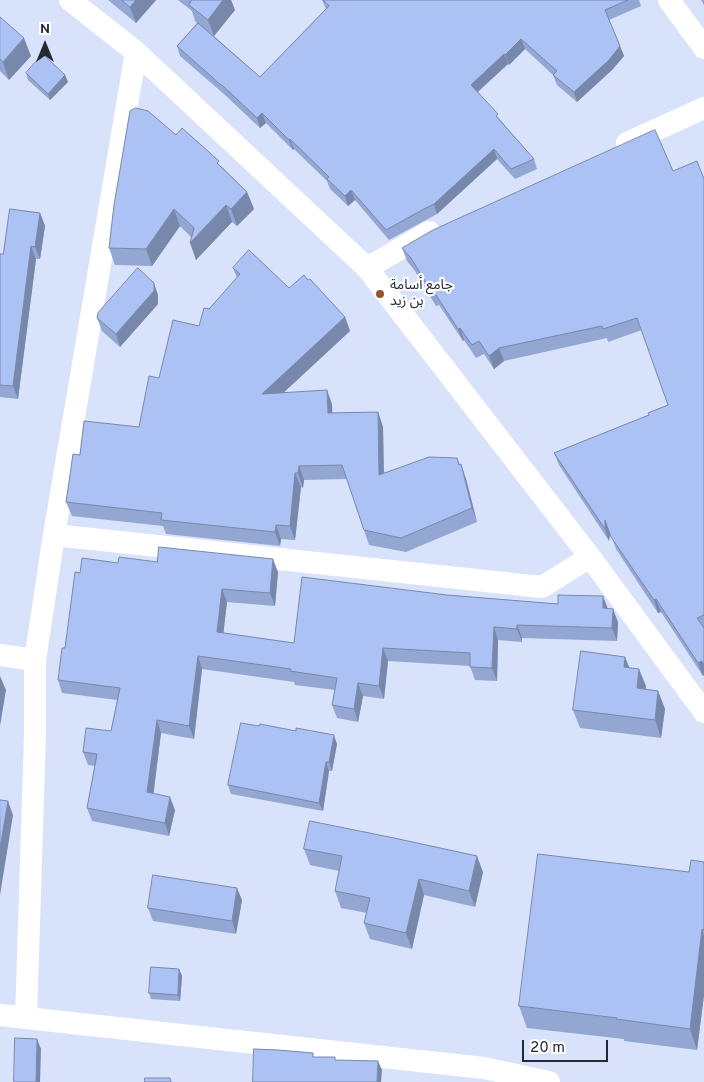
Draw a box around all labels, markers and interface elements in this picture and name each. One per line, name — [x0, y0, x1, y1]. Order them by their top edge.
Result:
north arrow — [20, 20, 70, 70]
text: N — [40, 21, 50, 38]
place label: جامع أسامة بن زيد — [390, 278, 453, 310]
marker: جامع أسامة بن زيد — [374, 288, 386, 300]
scale bar — [524, 1030, 610, 1062]
text: 20 m — [530, 1039, 565, 1058]

